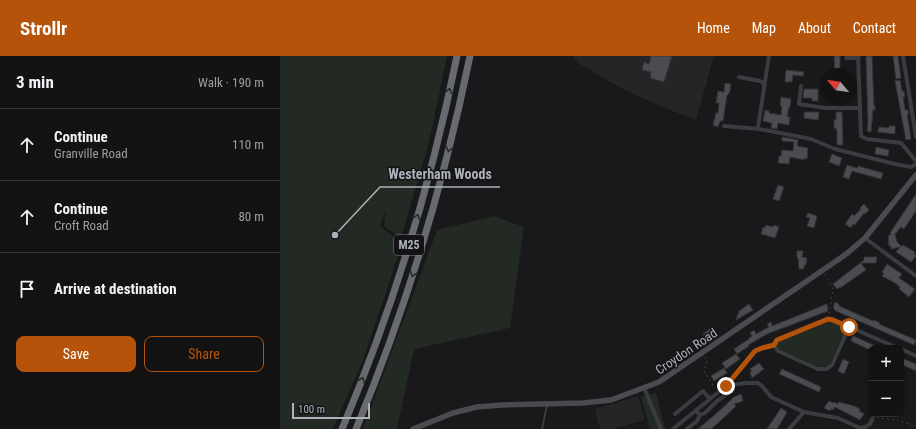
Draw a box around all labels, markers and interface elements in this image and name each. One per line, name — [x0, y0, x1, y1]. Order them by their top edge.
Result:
text: Strollr — [20, 17, 67, 40]
text: Home — [697, 20, 730, 36]
text: Map — [752, 20, 776, 36]
text: About — [798, 20, 831, 36]
text: Contact — [853, 20, 896, 36]
north arrow — [820, 68, 856, 104]
text: 3 min — [16, 72, 54, 92]
text: Walk · 190 m — [198, 75, 264, 90]
one-way arrow — [445, 88, 453, 94]
text: Continue — [54, 128, 108, 146]
icon: ahead — [16, 134, 38, 156]
text: 110 m — [232, 137, 264, 152]
one-way arrow — [445, 145, 453, 152]
text: Granville Road — [54, 146, 128, 161]
callout: Westerham Woods — [380, 161, 500, 187]
text: Westerham Woods — [388, 166, 492, 182]
text: Continue — [54, 200, 108, 218]
icon: ahead — [16, 206, 38, 228]
text: 80 m — [238, 209, 264, 224]
one-way arrow — [412, 214, 421, 221]
text: Croft Road — [54, 218, 109, 233]
road number: M25 — [394, 235, 424, 255]
one-way arrow — [409, 270, 418, 277]
icon: arrive — [16, 278, 38, 300]
text: Arrive at destination — [54, 280, 177, 298]
route start — [840, 318, 858, 336]
street label: Croydon Road — [653, 325, 720, 378]
button: Save — [16, 336, 136, 372]
button: Share — [144, 336, 264, 372]
map controls — [868, 345, 904, 417]
button: + — [868, 345, 904, 381]
one-way arrow — [357, 377, 365, 384]
route end — [717, 377, 735, 395]
button: − — [868, 381, 904, 417]
scale bar — [292, 401, 370, 420]
text: 100 m — [298, 403, 325, 416]

